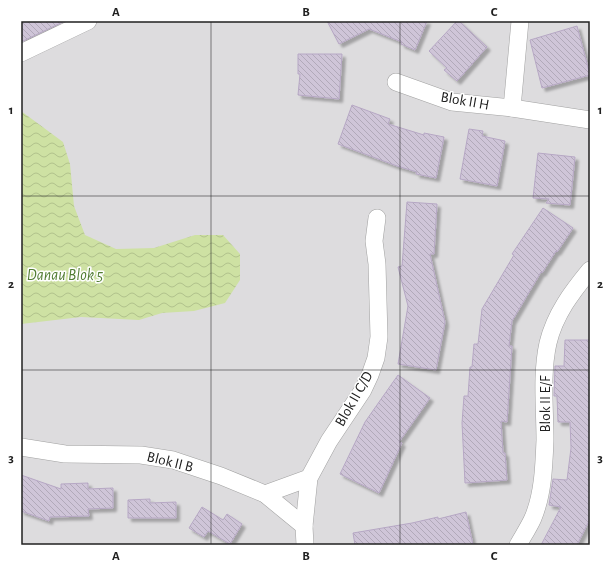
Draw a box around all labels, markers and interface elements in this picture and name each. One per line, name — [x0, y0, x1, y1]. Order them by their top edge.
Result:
text: A — [112, 6, 120, 19]
text: B — [302, 6, 310, 19]
text: C — [491, 6, 498, 19]
street label: Blok II H — [439, 89, 491, 113]
text: 1 — [9, 104, 13, 117]
text: 1 — [598, 104, 602, 117]
water label: Danau Blok 5 — [27, 267, 104, 283]
text: 2 — [8, 278, 14, 291]
text: 2 — [597, 278, 603, 291]
street label: Blok II C/D — [332, 369, 376, 429]
street label: Blok II E/F — [538, 375, 553, 433]
street label: Blok II B — [145, 449, 195, 475]
text: 3 — [8, 452, 14, 465]
text: 3 — [597, 452, 603, 465]
text: A — [112, 550, 120, 563]
text: B — [302, 550, 310, 563]
text: C — [491, 550, 498, 563]

